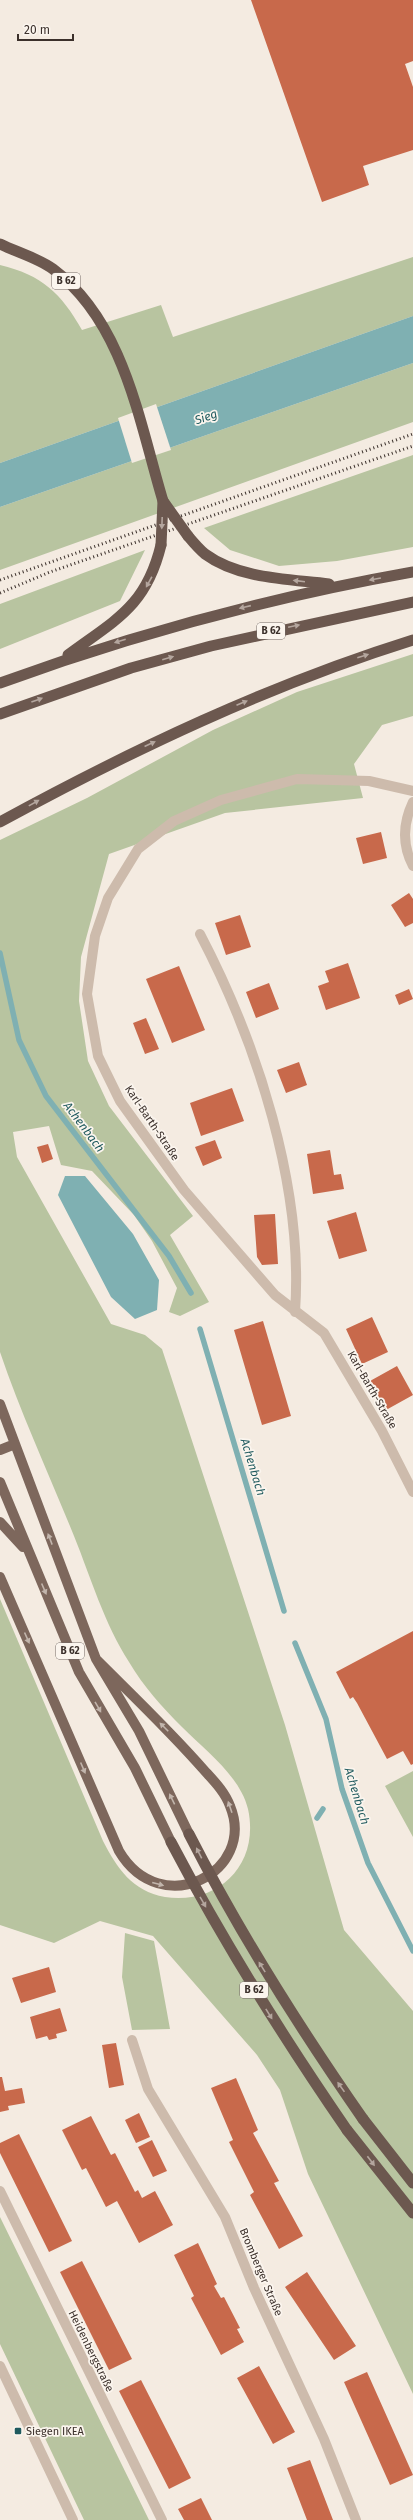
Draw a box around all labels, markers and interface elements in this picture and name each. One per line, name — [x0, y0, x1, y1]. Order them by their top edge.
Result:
scale bar — [18, 16, 73, 42]
text: 20 m — [24, 23, 50, 37]
road number: B 62 — [52, 273, 80, 289]
water label: Sieg — [192, 407, 219, 428]
one-way arrow — [159, 517, 165, 530]
one-way arrow — [145, 576, 152, 588]
one-way arrow — [369, 576, 381, 582]
one-way arrow — [293, 577, 305, 584]
one-way arrow — [239, 604, 251, 610]
road number: B 62 — [257, 623, 285, 639]
one-way arrow — [288, 623, 301, 629]
one-way arrow — [113, 639, 125, 645]
one-way arrow — [358, 653, 370, 659]
one-way arrow — [163, 655, 175, 661]
one-way arrow — [31, 697, 43, 703]
one-way arrow — [237, 700, 248, 706]
one-way arrow — [144, 741, 156, 747]
one-way arrow — [28, 800, 40, 807]
street label: Karl-Barth-Straße — [122, 1083, 182, 1163]
water label: Achenbach — [60, 1098, 107, 1155]
street label: Karl-Barth-Straße — [344, 1349, 400, 1431]
water label: Achenbach — [237, 1436, 268, 1497]
one-way arrow — [47, 1533, 53, 1545]
one-way arrow — [40, 1583, 47, 1595]
one-way arrow — [24, 1633, 30, 1644]
road number: B 62 — [56, 1643, 84, 1659]
one-way arrow — [95, 1701, 102, 1713]
one-way arrow — [159, 1722, 169, 1732]
one-way arrow — [80, 1762, 86, 1773]
water label: Achenbach — [341, 1765, 372, 1826]
one-way arrow — [169, 1793, 175, 1805]
one-way arrow — [227, 1801, 233, 1813]
one-way arrow — [195, 1847, 202, 1859]
one-way arrow — [152, 1881, 164, 1887]
one-way arrow — [199, 1896, 206, 1907]
one-way arrow — [258, 1962, 266, 1972]
road number: B 62 — [240, 1982, 268, 1998]
one-way arrow — [265, 2008, 272, 2020]
one-way arrow — [337, 2082, 345, 2092]
one-way arrow — [367, 2156, 375, 2167]
street label: Bromberger Straße — [237, 2226, 285, 2318]
street label: Heidenbergstraße — [66, 2308, 116, 2394]
place label: Siegen IKEA — [26, 2425, 85, 2438]
marker: Siegen IKEA — [13, 2426, 23, 2436]

